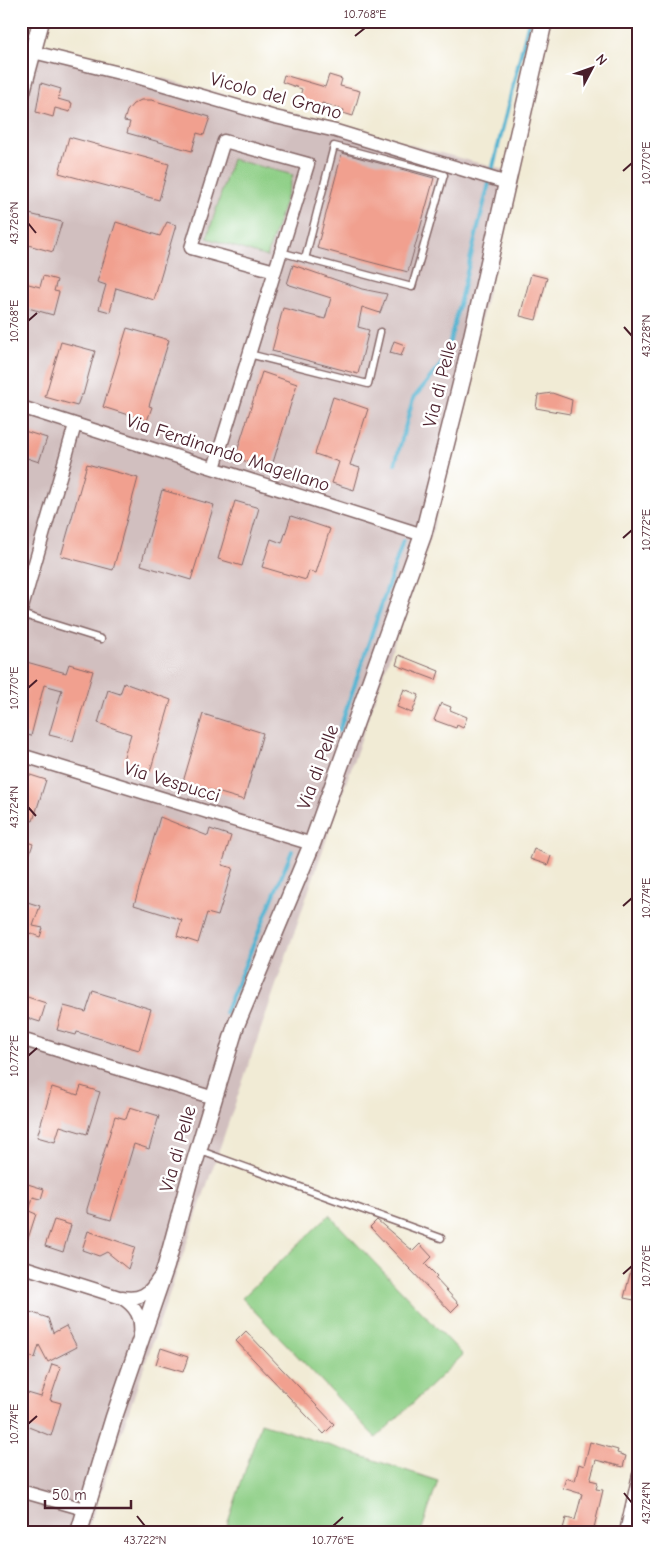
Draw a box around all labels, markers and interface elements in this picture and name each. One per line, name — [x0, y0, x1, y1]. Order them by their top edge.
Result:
text: 10.768°E — [344, 7, 386, 21]
north arrow — [568, 42, 618, 92]
text: N — [592, 51, 611, 69]
street label: Vicolo del Grano — [208, 68, 344, 124]
text: 10.770°E — [639, 142, 653, 184]
text: 43.726°N — [7, 201, 21, 245]
text: 10.768°E — [7, 300, 21, 342]
text: 43.728°N — [639, 315, 653, 357]
street label: Via di Pelle — [419, 338, 461, 430]
street label: Via Ferdinando Magellano — [123, 410, 333, 496]
text: 10.772°E — [639, 509, 653, 551]
text: 10.770°E — [7, 667, 21, 709]
street label: Via di Pelle — [293, 722, 343, 812]
street label: Via Vespucci — [121, 757, 223, 807]
text: 43.724°N — [7, 786, 21, 828]
text: 10.774°E — [639, 878, 653, 918]
text: 10.772°E — [7, 1035, 21, 1077]
street label: Via di Pelle — [155, 1103, 201, 1195]
text: 10.776°E — [639, 1245, 653, 1287]
text: 10.774°E — [7, 1404, 21, 1444]
scale bar — [45, 1478, 131, 1510]
text: 43.724°N — [639, 1482, 653, 1524]
text: 50 m — [52, 1486, 87, 1504]
text: 43.722°N — [124, 1533, 166, 1547]
text: 10.776°E — [312, 1533, 354, 1547]

